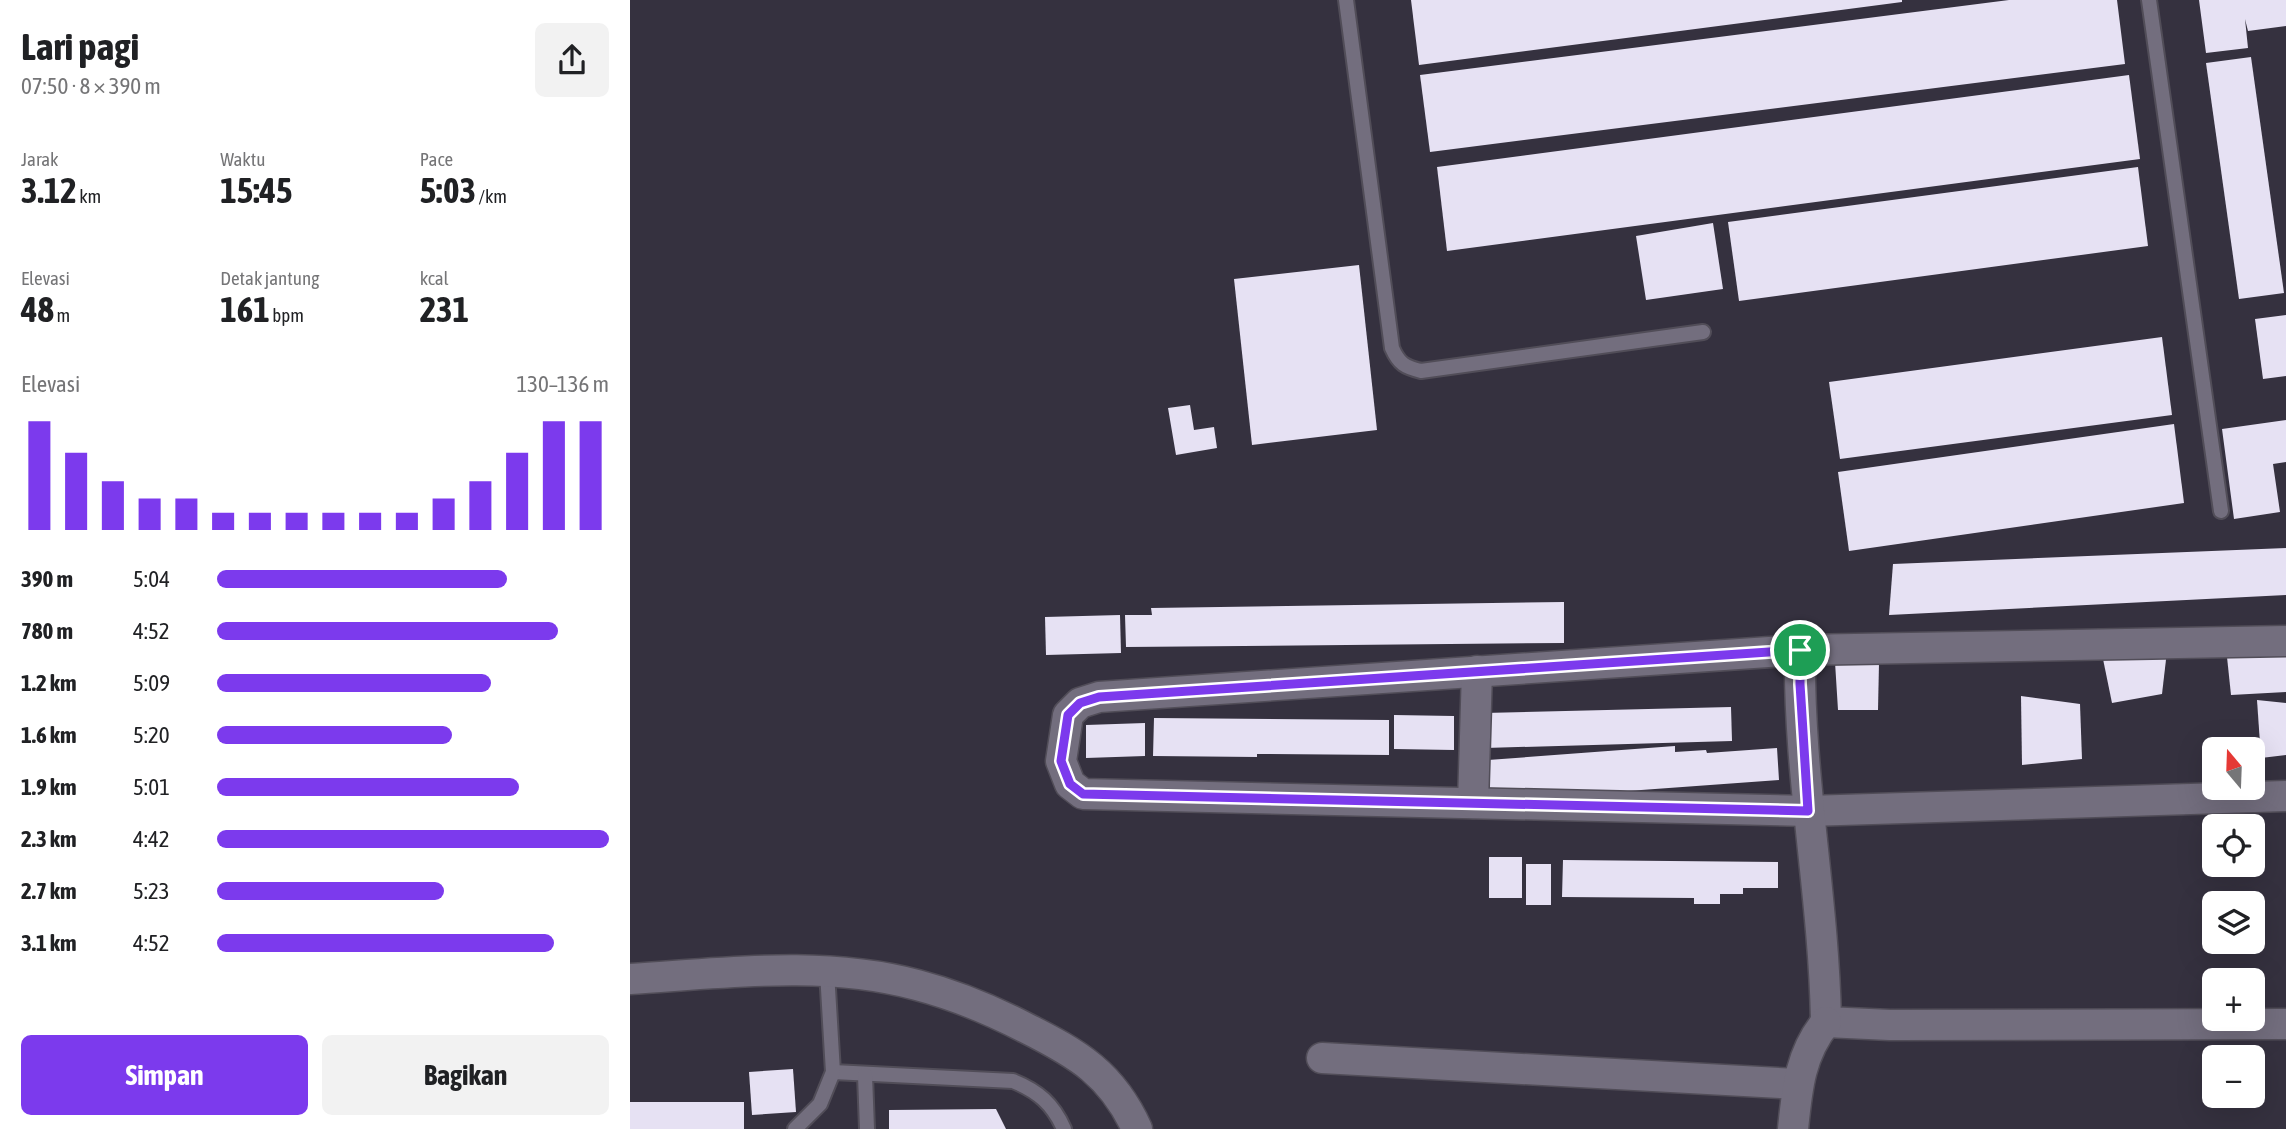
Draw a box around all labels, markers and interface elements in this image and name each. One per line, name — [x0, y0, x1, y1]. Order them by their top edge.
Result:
button: share — [535, 23, 609, 97]
text: Lari pagi — [21, 25, 139, 68]
text: 07:50 · 8 × 390 m — [21, 73, 161, 99]
text: Jarak — [21, 148, 58, 170]
text: Waktu — [220, 148, 265, 170]
text: Pace — [420, 148, 453, 170]
text: 3.12 — [21, 170, 77, 210]
text: 15:45 — [220, 170, 292, 210]
text: 5:03 — [420, 170, 476, 210]
text: km — [77, 185, 101, 207]
text: /km — [476, 185, 507, 207]
text: Elevasi — [21, 267, 70, 289]
text: Detak jantung — [220, 267, 319, 289]
text: kcal — [420, 267, 449, 289]
text: 48 — [21, 289, 54, 329]
text: 161 — [220, 289, 270, 329]
text: 231 — [420, 289, 469, 329]
text: m — [54, 304, 70, 326]
text: bpm — [270, 304, 304, 326]
text: Elevasi — [21, 371, 80, 397]
text: 130–136 m — [516, 371, 609, 397]
text: 390 m — [21, 566, 73, 592]
text: 5:04 — [133, 566, 170, 592]
text: 780 m — [21, 618, 73, 644]
text: 4:52 — [133, 618, 170, 644]
pin — [1770, 620, 1830, 680]
icon: arrive — [1781, 631, 1819, 669]
text: 1.2 km — [21, 670, 77, 696]
text: 5:09 — [133, 670, 170, 696]
text: 1.6 km — [21, 722, 77, 748]
text: 5:20 — [133, 722, 170, 748]
north arrow — [2202, 737, 2264, 800]
map controls — [2202, 737, 2265, 1108]
text: 1.9 km — [21, 774, 77, 800]
text: 5:01 — [133, 774, 170, 800]
button: locate — [2202, 814, 2265, 877]
text: 2.3 km — [21, 826, 77, 852]
text: 4:42 — [133, 826, 170, 852]
text: 2.7 km — [21, 878, 77, 904]
text: 5:23 — [133, 878, 170, 904]
button: layers — [2202, 891, 2265, 954]
text: 3.1 km — [21, 930, 77, 956]
text: 4:52 — [133, 930, 170, 956]
button: + — [2202, 968, 2265, 1031]
button: Simpan — [21, 1035, 308, 1115]
button: Bagikan — [322, 1035, 609, 1115]
button: − — [2202, 1045, 2265, 1108]

